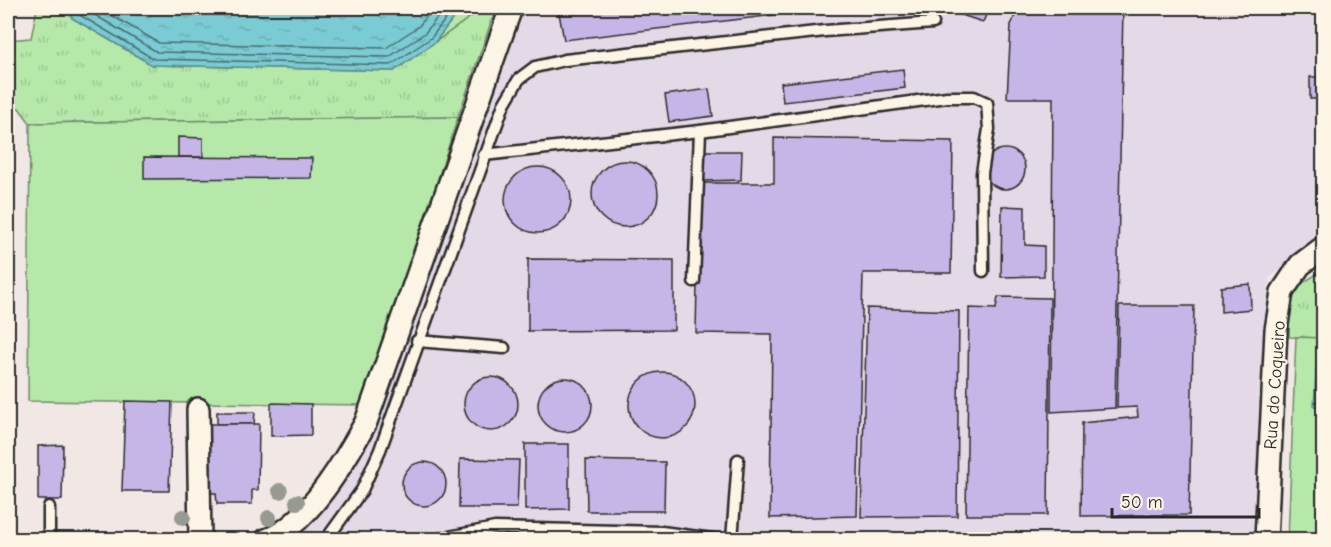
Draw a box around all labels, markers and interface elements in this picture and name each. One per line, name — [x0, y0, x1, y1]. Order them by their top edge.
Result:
street label: Rua do Coqueiro — [1260, 320, 1290, 450]
scale bar — [1112, 481, 1259, 519]
text: 50 m — [1121, 492, 1163, 513]

